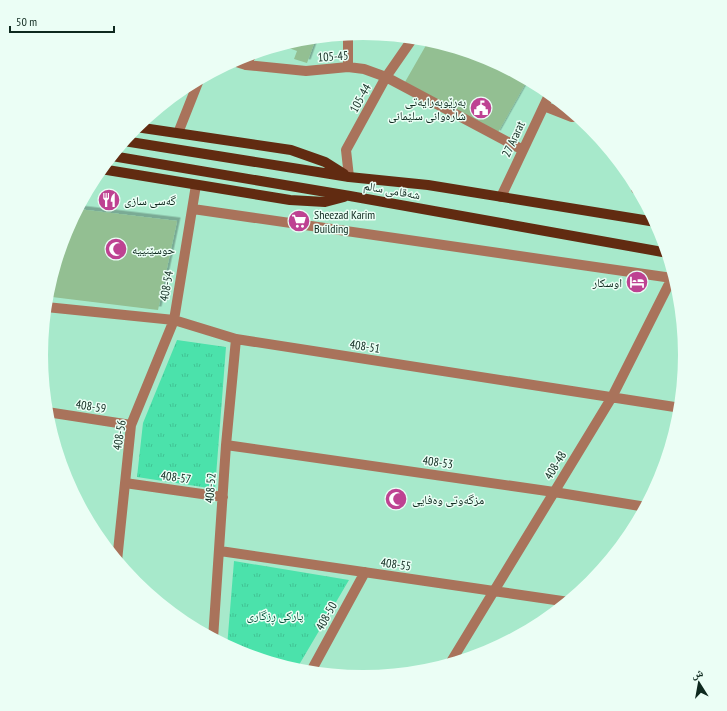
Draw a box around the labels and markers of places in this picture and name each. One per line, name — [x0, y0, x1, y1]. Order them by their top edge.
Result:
place label: بەڕێوبەرایەتی شارەوانی سلێمانی — [388, 94, 466, 123]
public building icon: بەڕێوبەرایەتی شارەوانی سلێمانی — [468, 95, 494, 121]
restaurant icon: گەسی سازی — [96, 187, 122, 213]
place label: گەسی سازی — [124, 193, 176, 208]
place label: Sheezad Karim Building — [314, 207, 375, 236]
supermarket icon: Sheezad Karim Building — [286, 208, 312, 234]
mosque icon: حوسێنییە — [103, 236, 129, 262]
place label: حوسێنییە — [132, 242, 175, 257]
hotel icon: اوسكار — [624, 269, 650, 295]
place label: اوسكار — [591, 275, 622, 290]
mosque icon: مزگەوتی وەفایی — [383, 486, 409, 512]
place label: مزگەوتی وەفایی — [412, 492, 484, 507]

